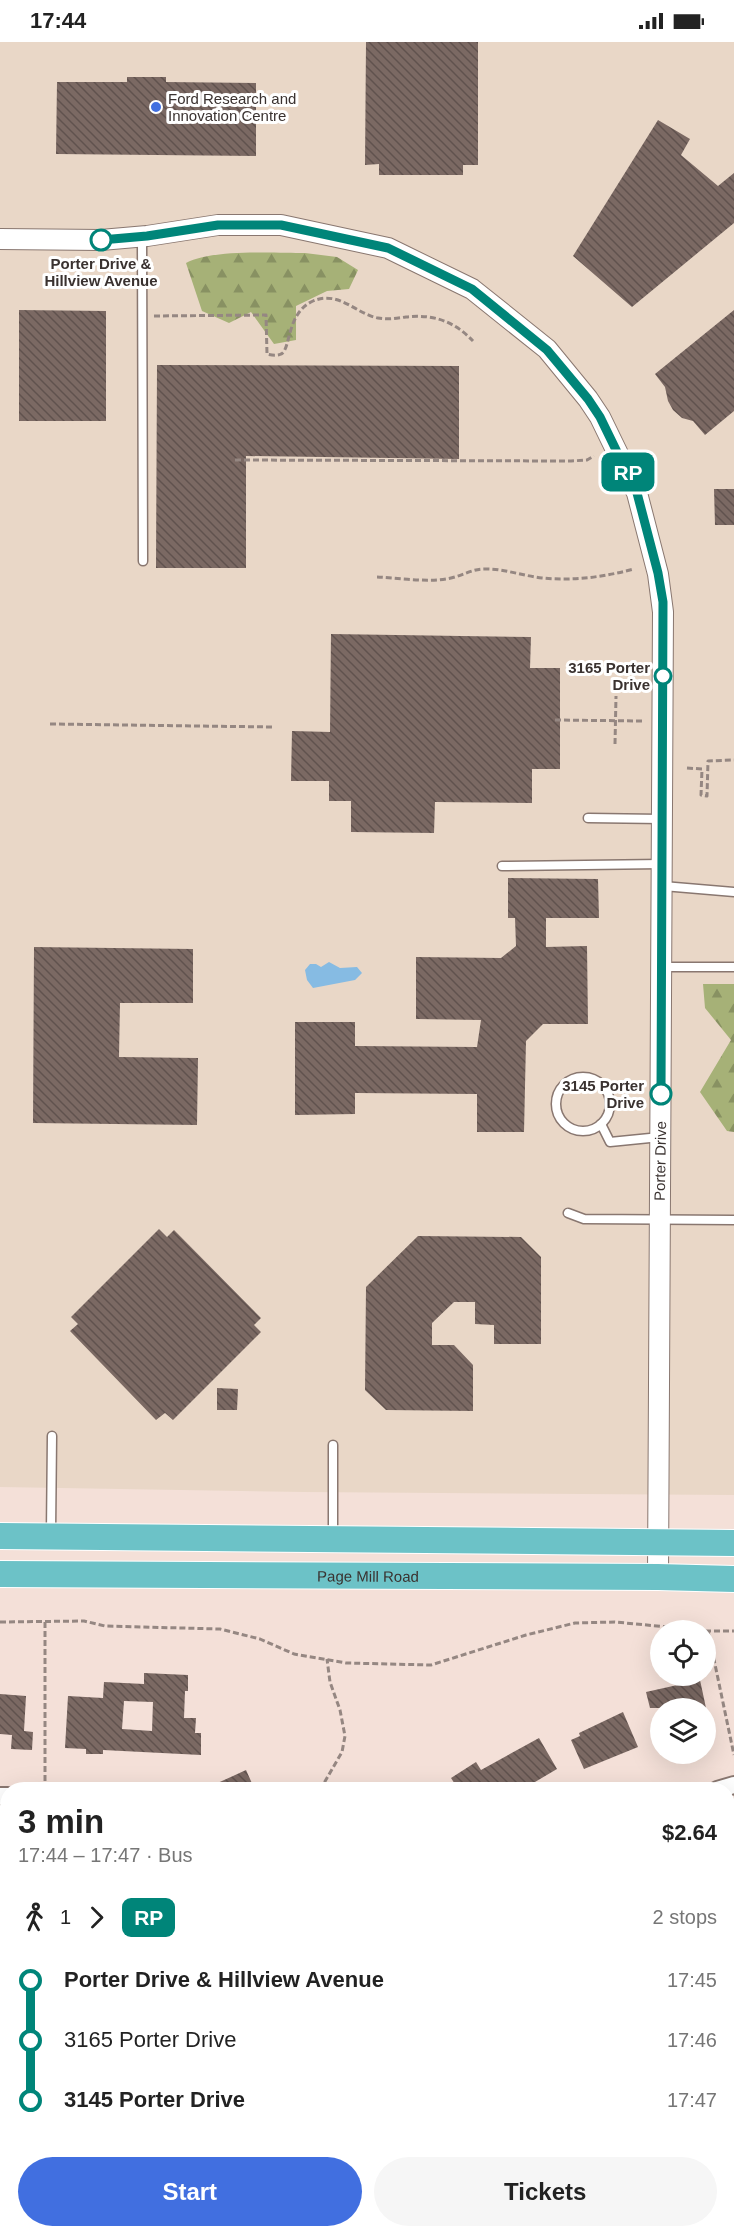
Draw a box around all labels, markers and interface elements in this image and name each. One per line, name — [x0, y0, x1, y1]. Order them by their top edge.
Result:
text: 17:44 — [30, 8, 86, 33]
place label: Ford Research and Innovation Centre — [168, 90, 296, 124]
marker: Ford Research and Innovation Centre — [149, 100, 163, 114]
marker: Porter Drive & Hillview Avenue — [90, 229, 112, 251]
place label: Porter Drive & Hillview Avenue — [44, 255, 158, 289]
line badge: RP — [601, 452, 655, 492]
text: RP — [613, 461, 643, 484]
place label: 3165 Porter Drive — [568, 659, 650, 693]
marker: 3165 Porter Drive — [654, 667, 672, 685]
place label: 3145 Porter Drive — [562, 1077, 644, 1111]
marker: 3145 Porter Drive — [650, 1083, 672, 1105]
street label: Porter Drive — [651, 1121, 669, 1201]
street label: Page Mill Road — [317, 1567, 419, 1584]
map controls — [650, 1620, 716, 1764]
button: locate — [650, 1620, 716, 1686]
button: layers — [650, 1698, 716, 1764]
text: 3 min — [18, 1803, 104, 1840]
text: $2.64 — [662, 1820, 717, 1845]
text: 17:44 – 17:47 · Bus — [18, 1844, 193, 1866]
icon: walk — [18, 1901, 51, 1934]
icon: forward — [80, 1901, 113, 1934]
text: 1 — [60, 1906, 71, 1928]
text: RP — [134, 1906, 163, 1929]
text: 2 stops — [653, 1906, 717, 1928]
text: Porter Drive & Hillview Avenue — [64, 1967, 384, 1992]
text: 17:45 — [667, 1969, 717, 1991]
text: 3165 Porter Drive — [64, 2027, 236, 2052]
text: 17:46 — [667, 2029, 717, 2051]
text: 3145 Porter Drive — [64, 2087, 245, 2112]
text: 17:47 — [667, 2089, 717, 2111]
button: Start — [18, 2157, 362, 2226]
button: Tickets — [374, 2157, 717, 2226]

